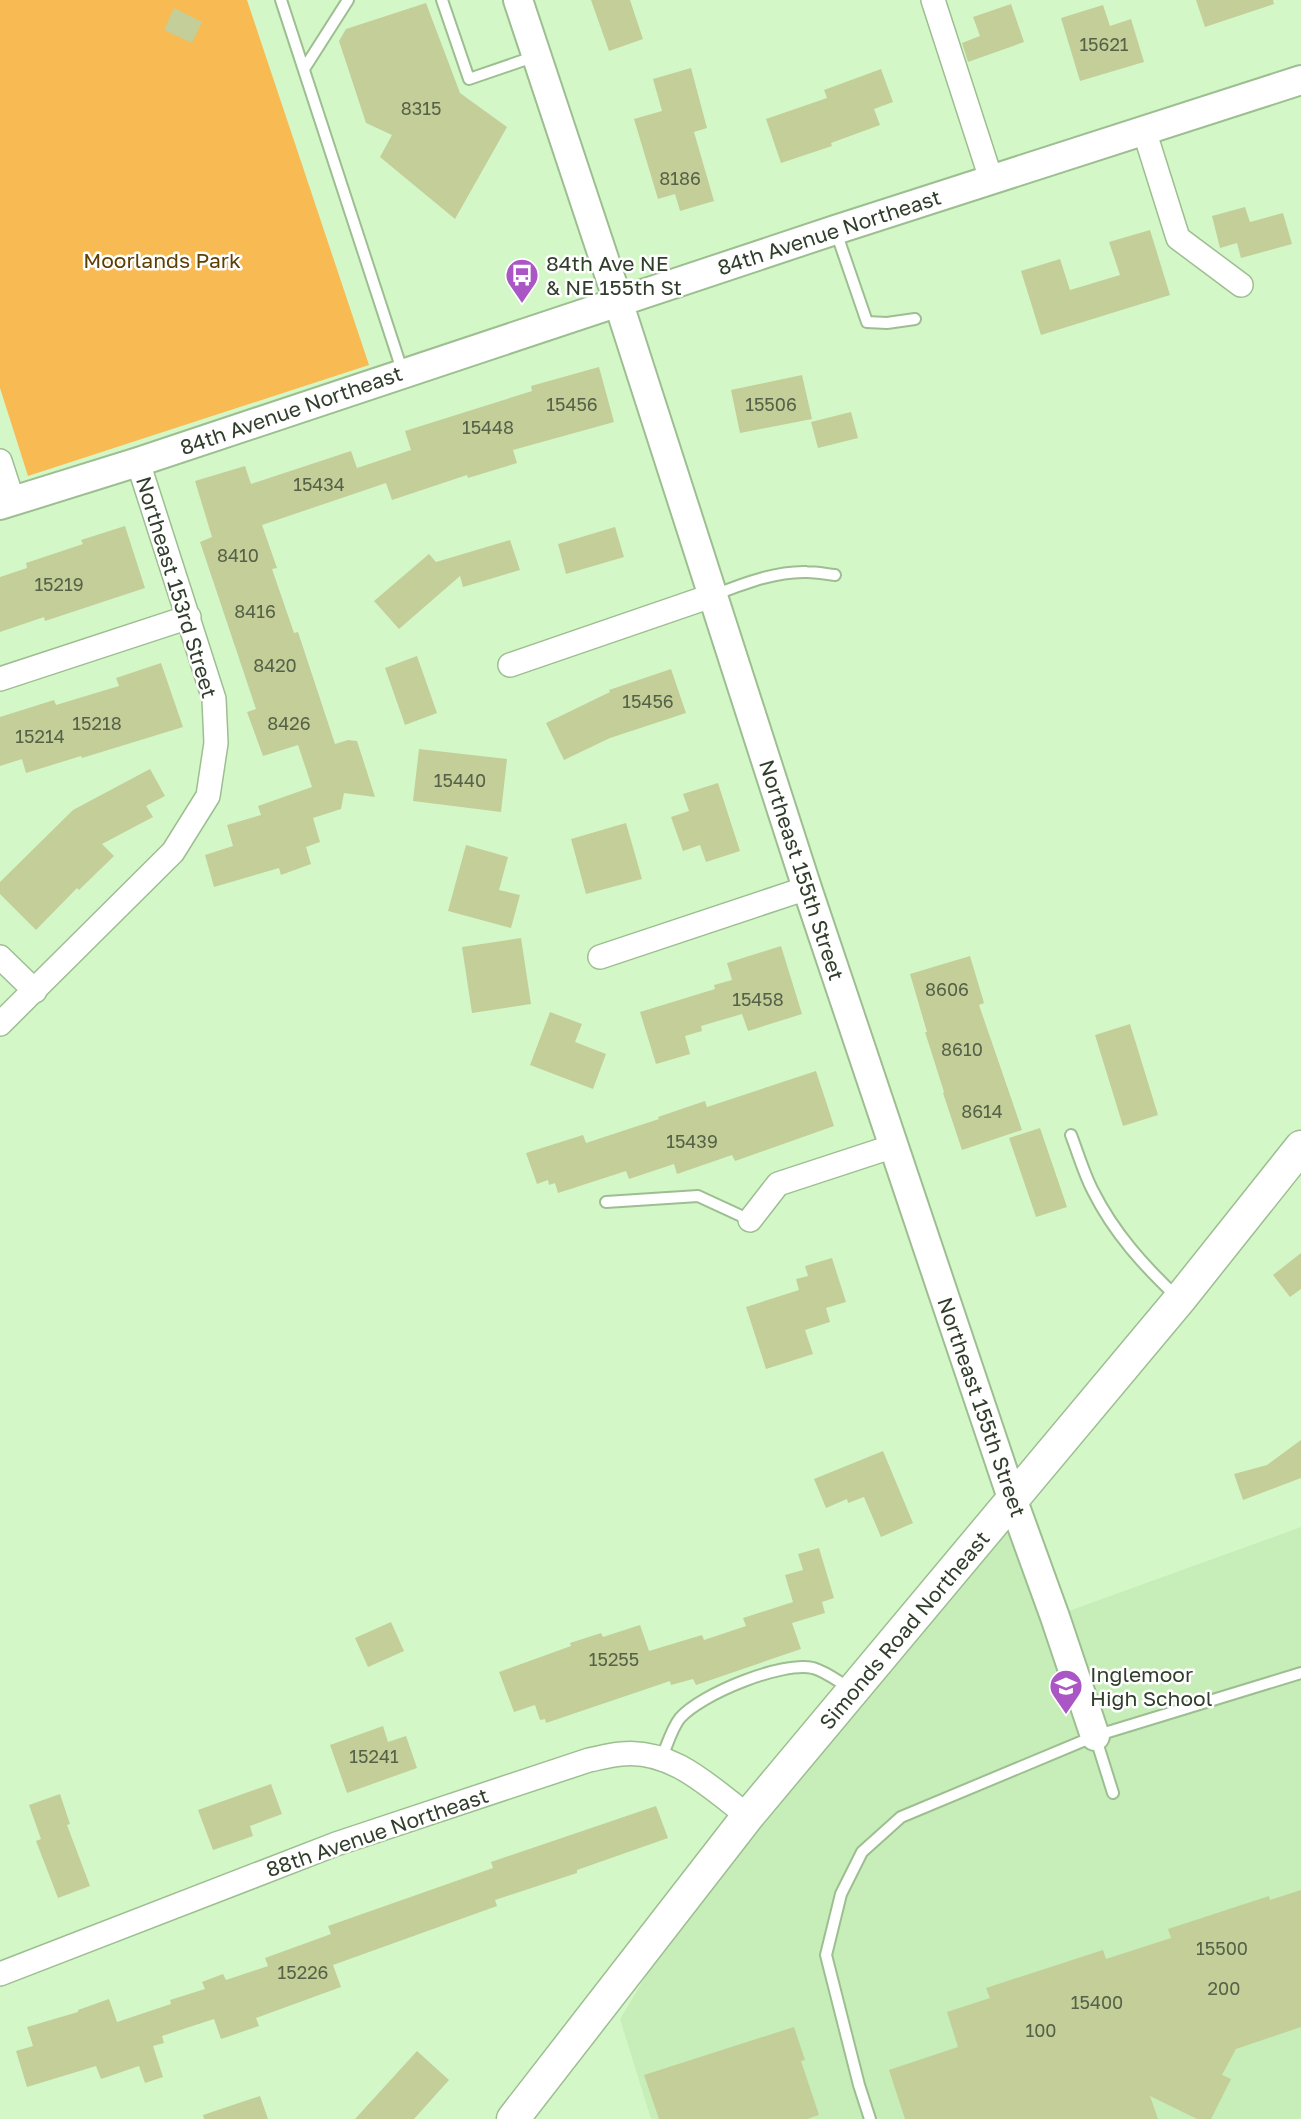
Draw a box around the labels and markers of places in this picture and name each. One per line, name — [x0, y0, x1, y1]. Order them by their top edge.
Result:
place label: 84th Ave NE & NE 155th St — [546, 250, 682, 300]
bus stop icon: 84th Ave NE & NE 155th St — [503, 256, 541, 305]
place label: Inglemoor High School — [1090, 1661, 1212, 1711]
school or university icon: Inglemoor High School — [1047, 1667, 1085, 1716]

